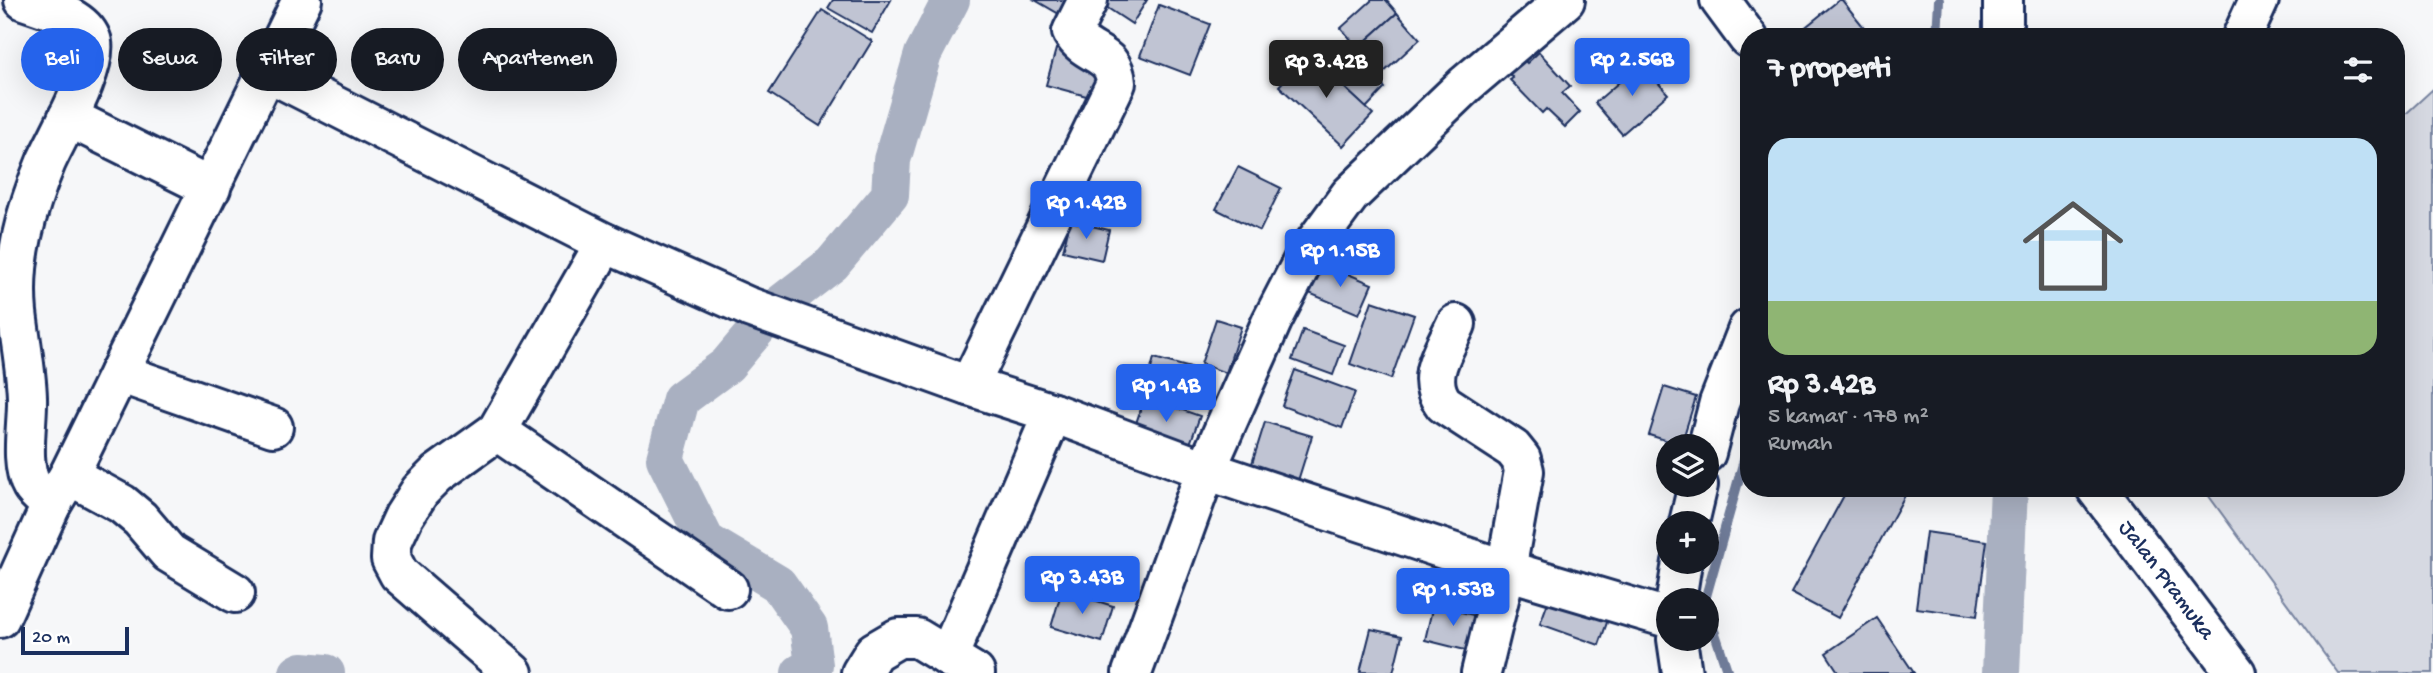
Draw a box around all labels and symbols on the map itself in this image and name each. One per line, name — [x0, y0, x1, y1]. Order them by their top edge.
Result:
pin: Rp 2.56B — [1560, 38, 1704, 98]
pin: Rp 3.42B — [1254, 41, 1398, 100]
pin: Rp 1.42B — [1014, 182, 1158, 241]
pin: Rp 1.15B — [1268, 230, 1412, 289]
pin: Rp 1.4B — [1101, 364, 1231, 424]
street label: Jalan Pramuka — [2112, 515, 2221, 647]
pin: Rp 3.43B — [1010, 556, 1154, 616]
pin: Rp 1.53B — [1381, 568, 1525, 628]
scale bar — [21, 624, 130, 656]

